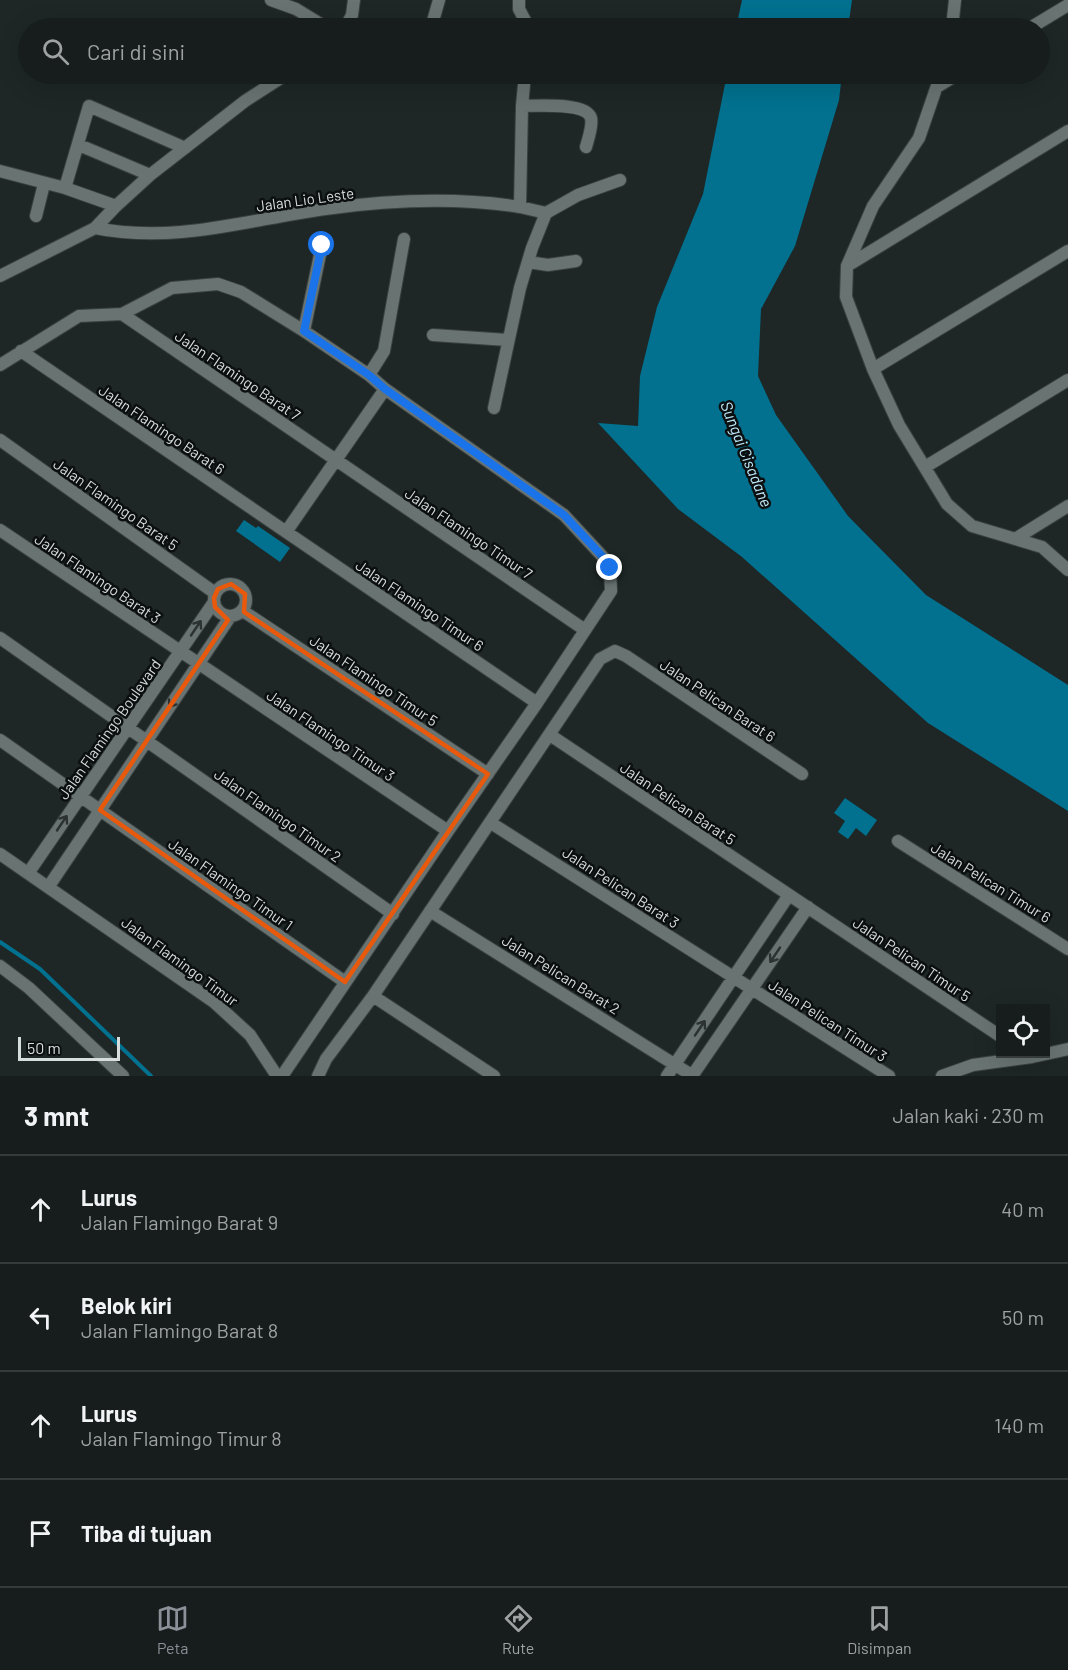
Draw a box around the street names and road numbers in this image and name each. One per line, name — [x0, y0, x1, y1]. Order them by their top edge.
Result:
street label: Jalan Lio Leste — [255, 183, 355, 215]
street label: Jalan Flamingo Barat 7 — [172, 326, 304, 424]
street label: Jalan Flamingo Barat 6 — [96, 380, 228, 478]
street label: Jalan Flamingo Barat 5 — [50, 454, 182, 554]
street label: Jalan Flamingo Timur 7 — [402, 484, 536, 582]
street label: Jalan Flamingo Barat 3 — [32, 529, 164, 627]
street label: Jalan Flamingo Timur 6 — [353, 555, 487, 655]
street label: Jalan Flamingo Timur 5 — [307, 630, 441, 730]
street label: Jalan Pelican Barat 6 — [657, 655, 779, 745]
street label: Jalan Flamingo Boulevard — [54, 656, 164, 802]
street label: Jalan Flamingo Timur 3 — [264, 685, 398, 785]
street label: Jalan Pelican Barat 5 — [617, 758, 739, 848]
street label: Jalan Flamingo Timur 2 — [211, 764, 345, 866]
street label: Jalan Flamingo Timur 1 — [165, 834, 297, 934]
street label: Jalan Pelican Timur 6 — [928, 838, 1054, 926]
street label: Jalan Pelican Barat 3 — [559, 843, 683, 931]
street label: Jalan Flamingo Timur — [118, 913, 242, 1010]
street label: Jalan Pelican Timur 5 — [850, 913, 974, 1005]
street label: Jalan Pelican Barat 2 — [499, 930, 623, 1018]
street label: Jalan Pelican Timur 3 — [765, 975, 891, 1065]

